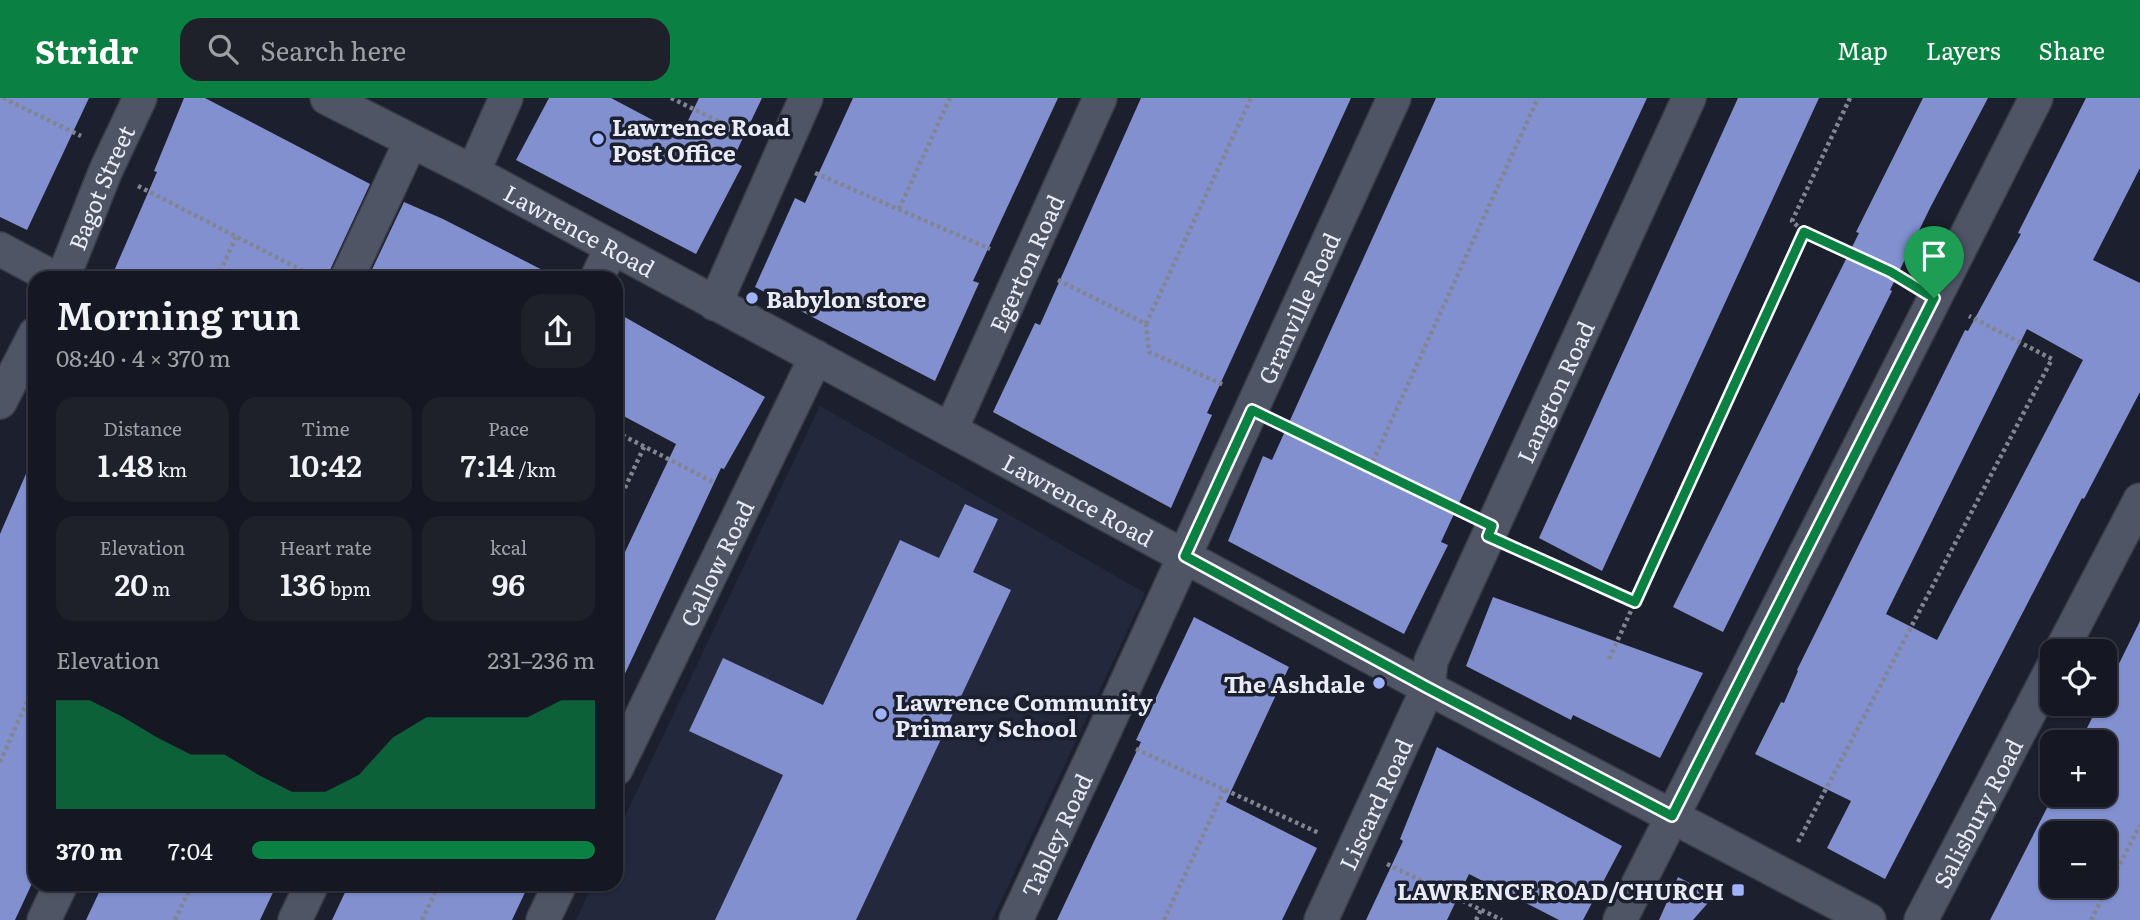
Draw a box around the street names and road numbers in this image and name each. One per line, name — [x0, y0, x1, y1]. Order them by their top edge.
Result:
street label: Bagot Street — [59, 119, 142, 255]
street label: Lawrence Road — [498, 175, 661, 284]
street label: Egerton Road — [980, 189, 1072, 337]
street label: Granville Road — [1249, 226, 1347, 389]
street label: Langton Road — [1507, 315, 1602, 468]
street label: Lawrence Road — [997, 445, 1160, 554]
street label: Callow Road — [671, 494, 761, 632]
street label: Liscard Road — [1330, 732, 1420, 875]
street label: Salisbury Road — [1924, 732, 2030, 893]
street label: Tabley Road — [1012, 767, 1100, 903]

